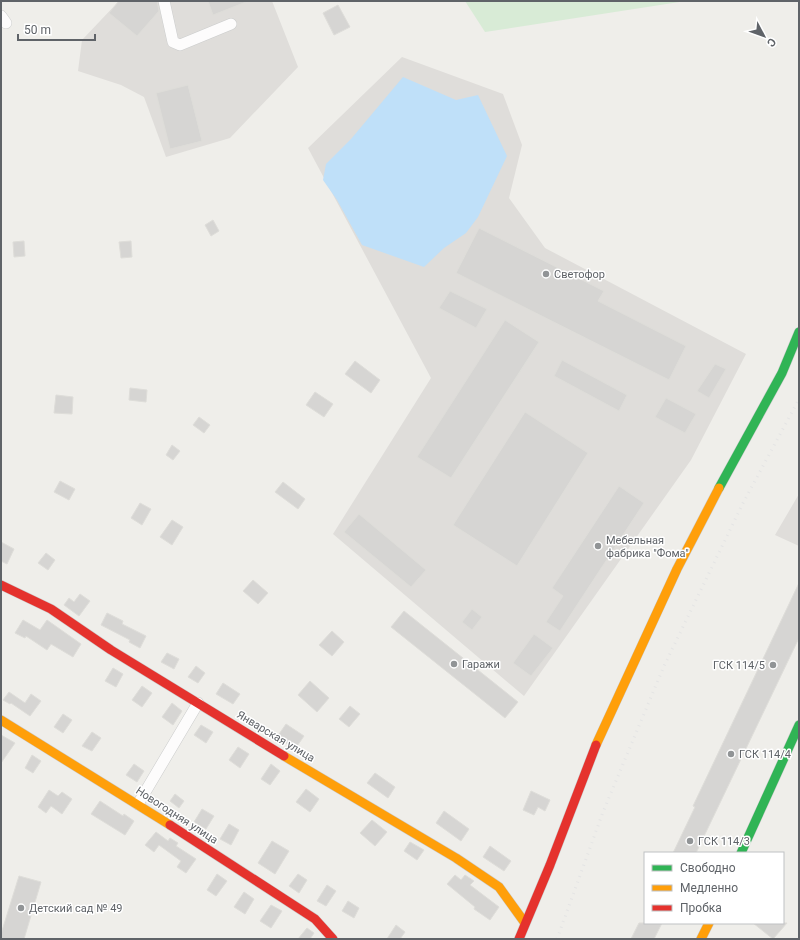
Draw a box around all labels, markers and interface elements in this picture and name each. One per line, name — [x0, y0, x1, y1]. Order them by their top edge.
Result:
scale bar — [18, 16, 95, 42]
north arrow — [744, 16, 784, 56]
text: 50 m — [24, 23, 51, 37]
text: С — [764, 35, 778, 49]
place label: Светофор — [554, 268, 605, 281]
marker: Светофор — [541, 269, 551, 279]
place label: Мебельная фабрика "Фома" — [606, 534, 689, 560]
marker: Мебельная фабрика "Фома" — [593, 541, 603, 551]
place label: Гаражи — [462, 658, 500, 671]
marker: Гаражи — [449, 659, 459, 669]
place label: ГСК 114/5 — [713, 659, 765, 672]
marker: ГСК 114/5 — [768, 660, 778, 670]
street label: Январская улица — [234, 708, 317, 765]
place label: ГСК 114/4 — [739, 748, 791, 761]
marker: ГСК 114/4 — [726, 749, 736, 759]
street label: Новогодняя улица — [133, 784, 220, 847]
place label: ГСК 114/3 — [698, 835, 750, 848]
marker: ГСК 114/3 — [685, 836, 695, 846]
legend — [644, 852, 784, 924]
text: Свободно — [680, 861, 736, 875]
text: Медленно — [680, 881, 738, 895]
text: Пробка — [680, 901, 722, 915]
place label: Детский сад № 49 — [29, 902, 123, 915]
marker: Детский сад № 49 — [16, 903, 26, 913]

